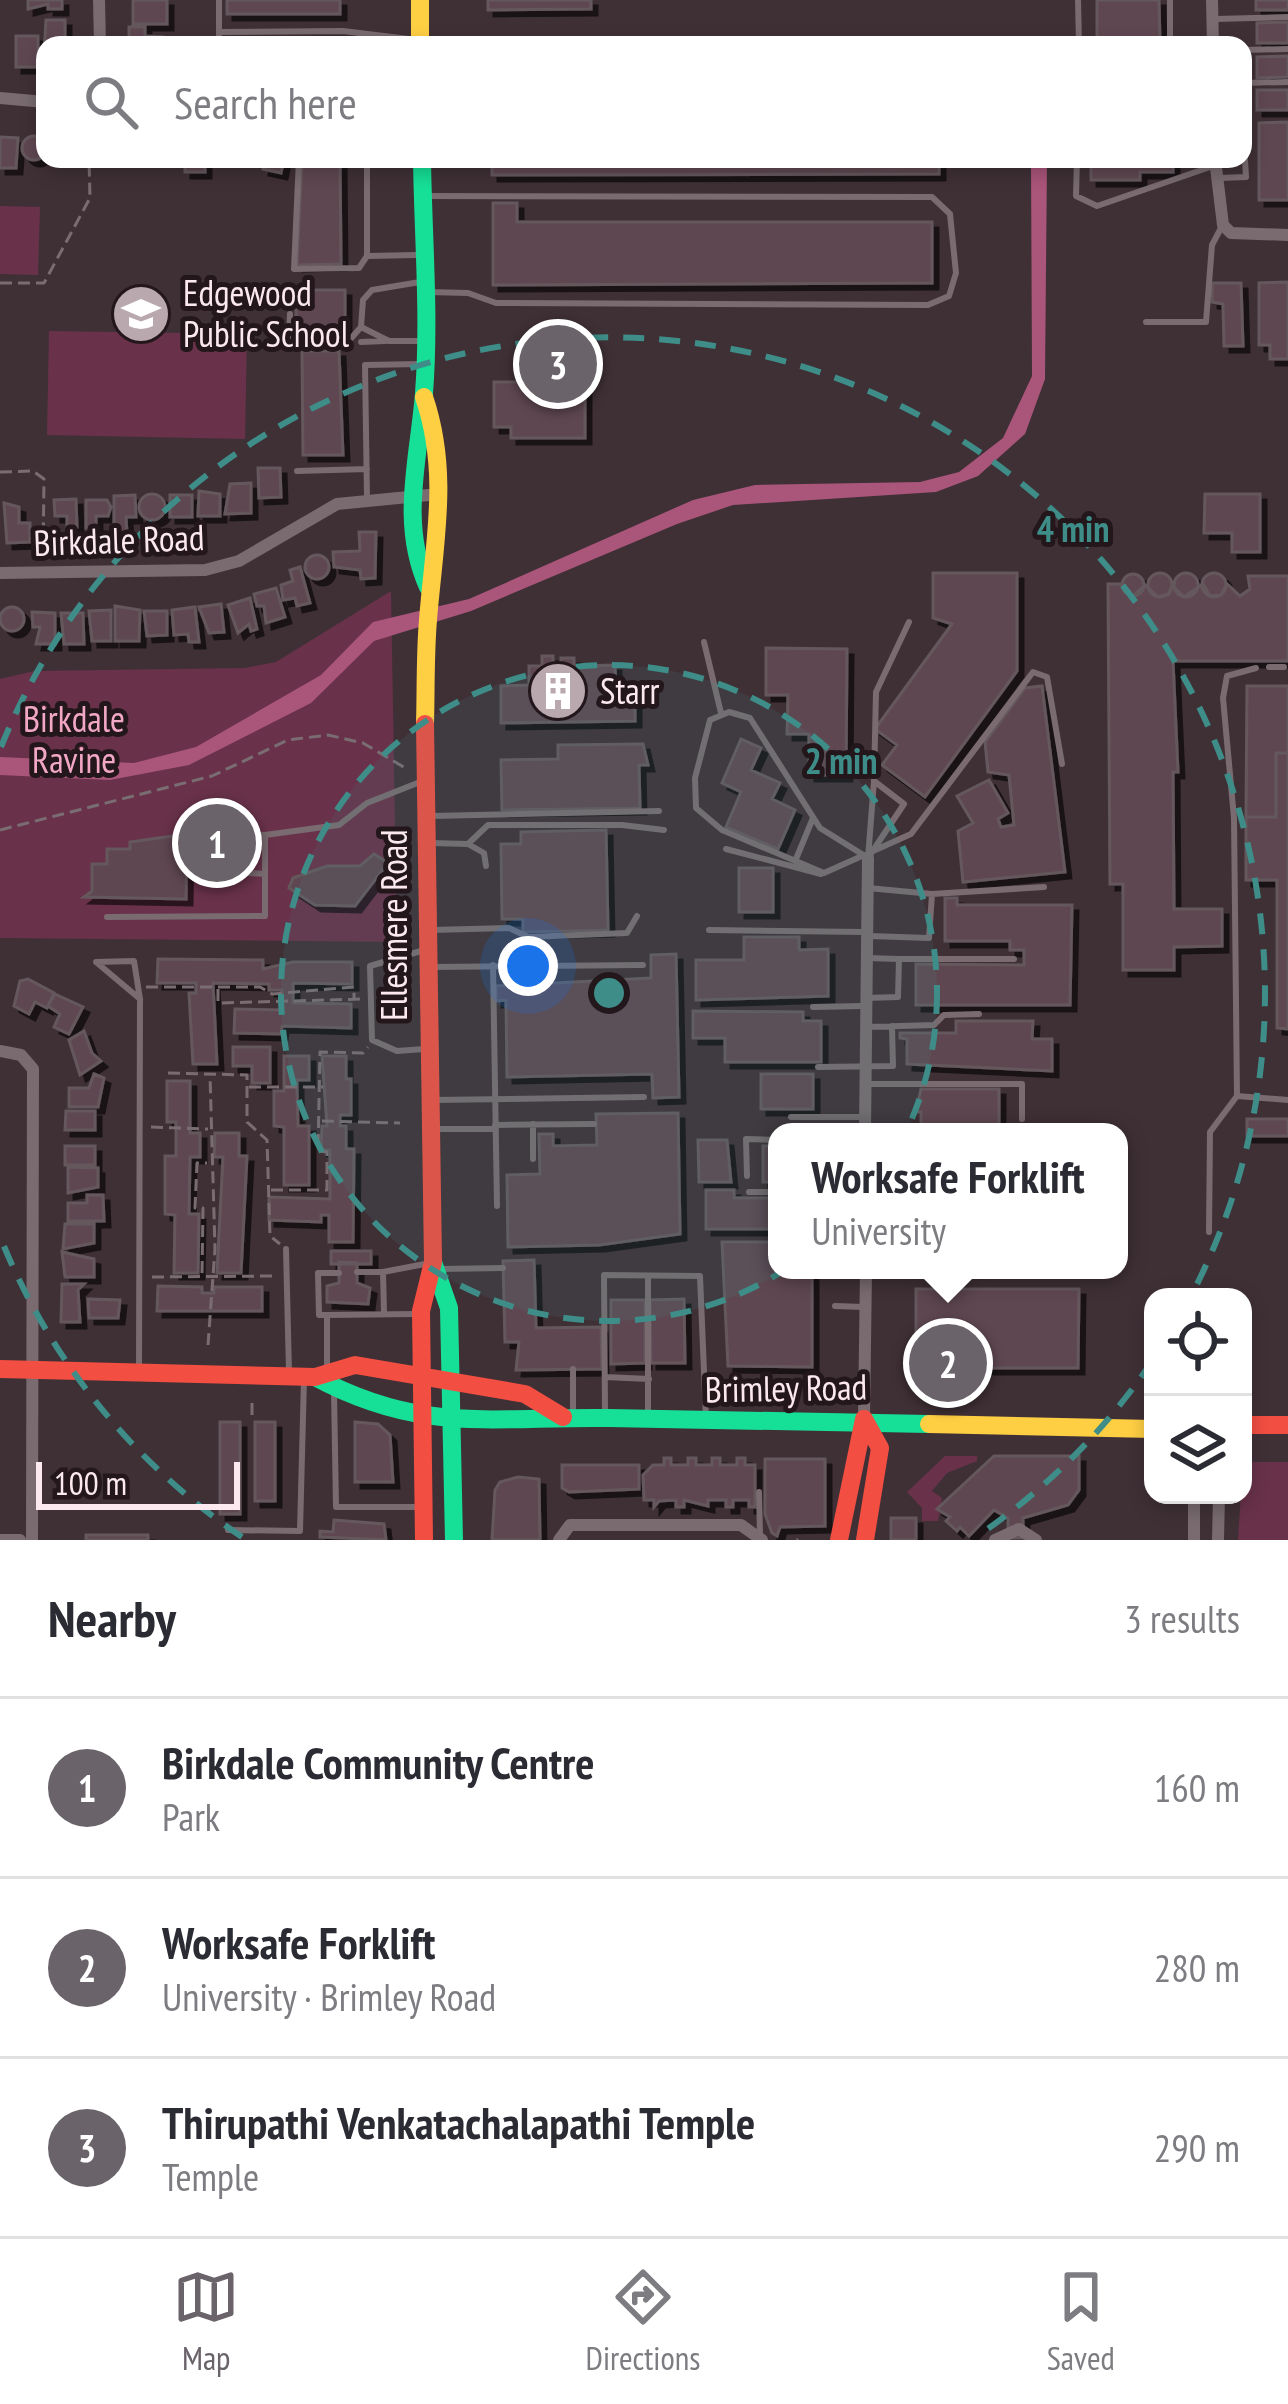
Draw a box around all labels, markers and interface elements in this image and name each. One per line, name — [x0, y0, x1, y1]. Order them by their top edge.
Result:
search box — [36, 36, 1252, 168]
icon: search — [78, 69, 144, 135]
text: Search here — [174, 73, 357, 131]
place label: Edgewood Public School — [183, 269, 350, 357]
school or university icon: Edgewood Public School — [110, 283, 172, 345]
pin: 3 — [519, 319, 597, 409]
text: 4 min — [1037, 505, 1109, 552]
street label: Birkdale Road — [33, 513, 205, 566]
building icon: Starr — [527, 660, 589, 722]
place label: Starr — [600, 667, 660, 714]
park label: Birkdale Ravine — [23, 695, 125, 783]
text: 2 min — [805, 737, 877, 784]
pin: 1 — [178, 798, 256, 888]
street label: Ellesmere Road — [370, 829, 417, 1021]
your location — [498, 936, 558, 996]
centre of rings — [588, 972, 630, 1014]
popup — [768, 1123, 1128, 1279]
text: Worksafe Forklift — [811, 1147, 1085, 1205]
text: University — [811, 1205, 946, 1256]
map controls — [1144, 1288, 1252, 1504]
button: locate — [1144, 1288, 1252, 1396]
pin: 2 — [909, 1318, 987, 1408]
street label: Brimley Road — [704, 1363, 868, 1412]
button: layers — [1144, 1396, 1252, 1504]
scale bar — [36, 1456, 240, 1509]
text: 100 m — [54, 1461, 127, 1504]
text: Nearby — [48, 1585, 176, 1651]
text: 3 results — [1124, 1593, 1240, 1644]
text: Birkdale Community Centre — [162, 1733, 595, 1791]
text: 1 — [78, 1762, 96, 1813]
text: 160 m — [1154, 1762, 1240, 1813]
text: Park — [162, 1791, 220, 1842]
text: Worksafe Forklift — [162, 1913, 435, 1971]
text: 2 — [78, 1942, 96, 1993]
text: 280 m — [1154, 1942, 1240, 1993]
text: University · Brimley Road — [162, 1971, 496, 2022]
text: Thirupathi Venkatachalapathi Temple — [162, 2093, 755, 2151]
text: 3 — [78, 2122, 96, 2173]
text: 290 m — [1154, 2122, 1240, 2173]
text: Temple — [162, 2151, 259, 2202]
tab: Map — [173, 2264, 239, 2379]
tab: Directions — [586, 2264, 700, 2379]
tab: Saved — [1047, 2264, 1115, 2379]

